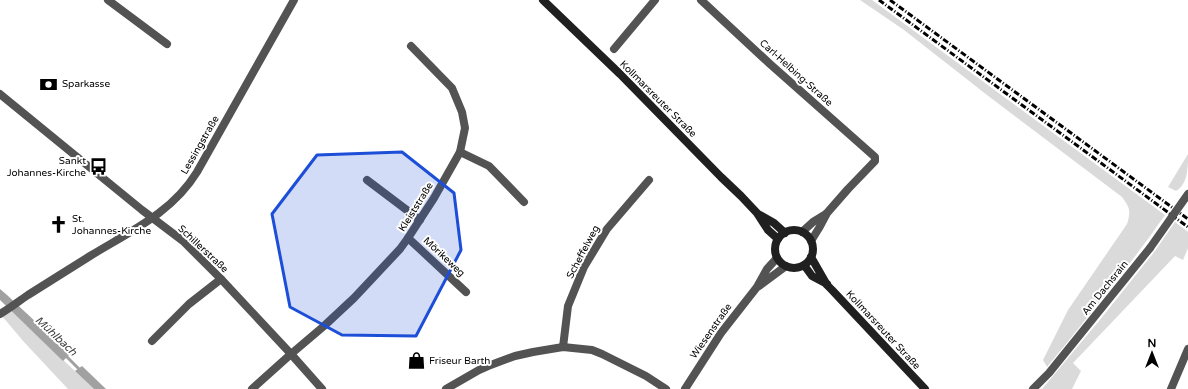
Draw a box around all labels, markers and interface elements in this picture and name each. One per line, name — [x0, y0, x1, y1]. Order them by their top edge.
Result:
street label: Carl-Helbing-Straße — [757, 37, 835, 109]
street label: Kollmarsreuter Straße — [617, 58, 699, 140]
bank icon: Sparkasse — [39, 74, 59, 94]
place label: Sparkasse — [62, 78, 110, 90]
street label: Lessingstraße — [178, 113, 222, 176]
place label: Sankt Johannes-Kirche — [7, 155, 86, 179]
bus stop icon: Sankt Johannes-Kirche — [89, 157, 109, 177]
street label: Kleiststraße — [396, 180, 436, 234]
place label: St. Johannes-Kirche — [72, 213, 151, 237]
church icon: St. Johannes-Kirche — [49, 215, 69, 235]
street label: Schillerstraße — [175, 223, 231, 276]
street label: Scheffelweg — [564, 223, 602, 281]
street label: Mörikeweg — [421, 235, 467, 279]
street label: Am Dachsrain — [1079, 258, 1131, 318]
street label: Kollmarsreuter Straße — [843, 288, 923, 372]
street label: Wiesenstraße — [688, 301, 735, 361]
water label: Mühlbach — [32, 313, 80, 359]
north arrow — [1132, 333, 1172, 373]
text: N — [1148, 337, 1156, 350]
shop icon: Friseur Barth — [406, 351, 426, 371]
place label: Friseur Barth — [429, 355, 490, 367]

